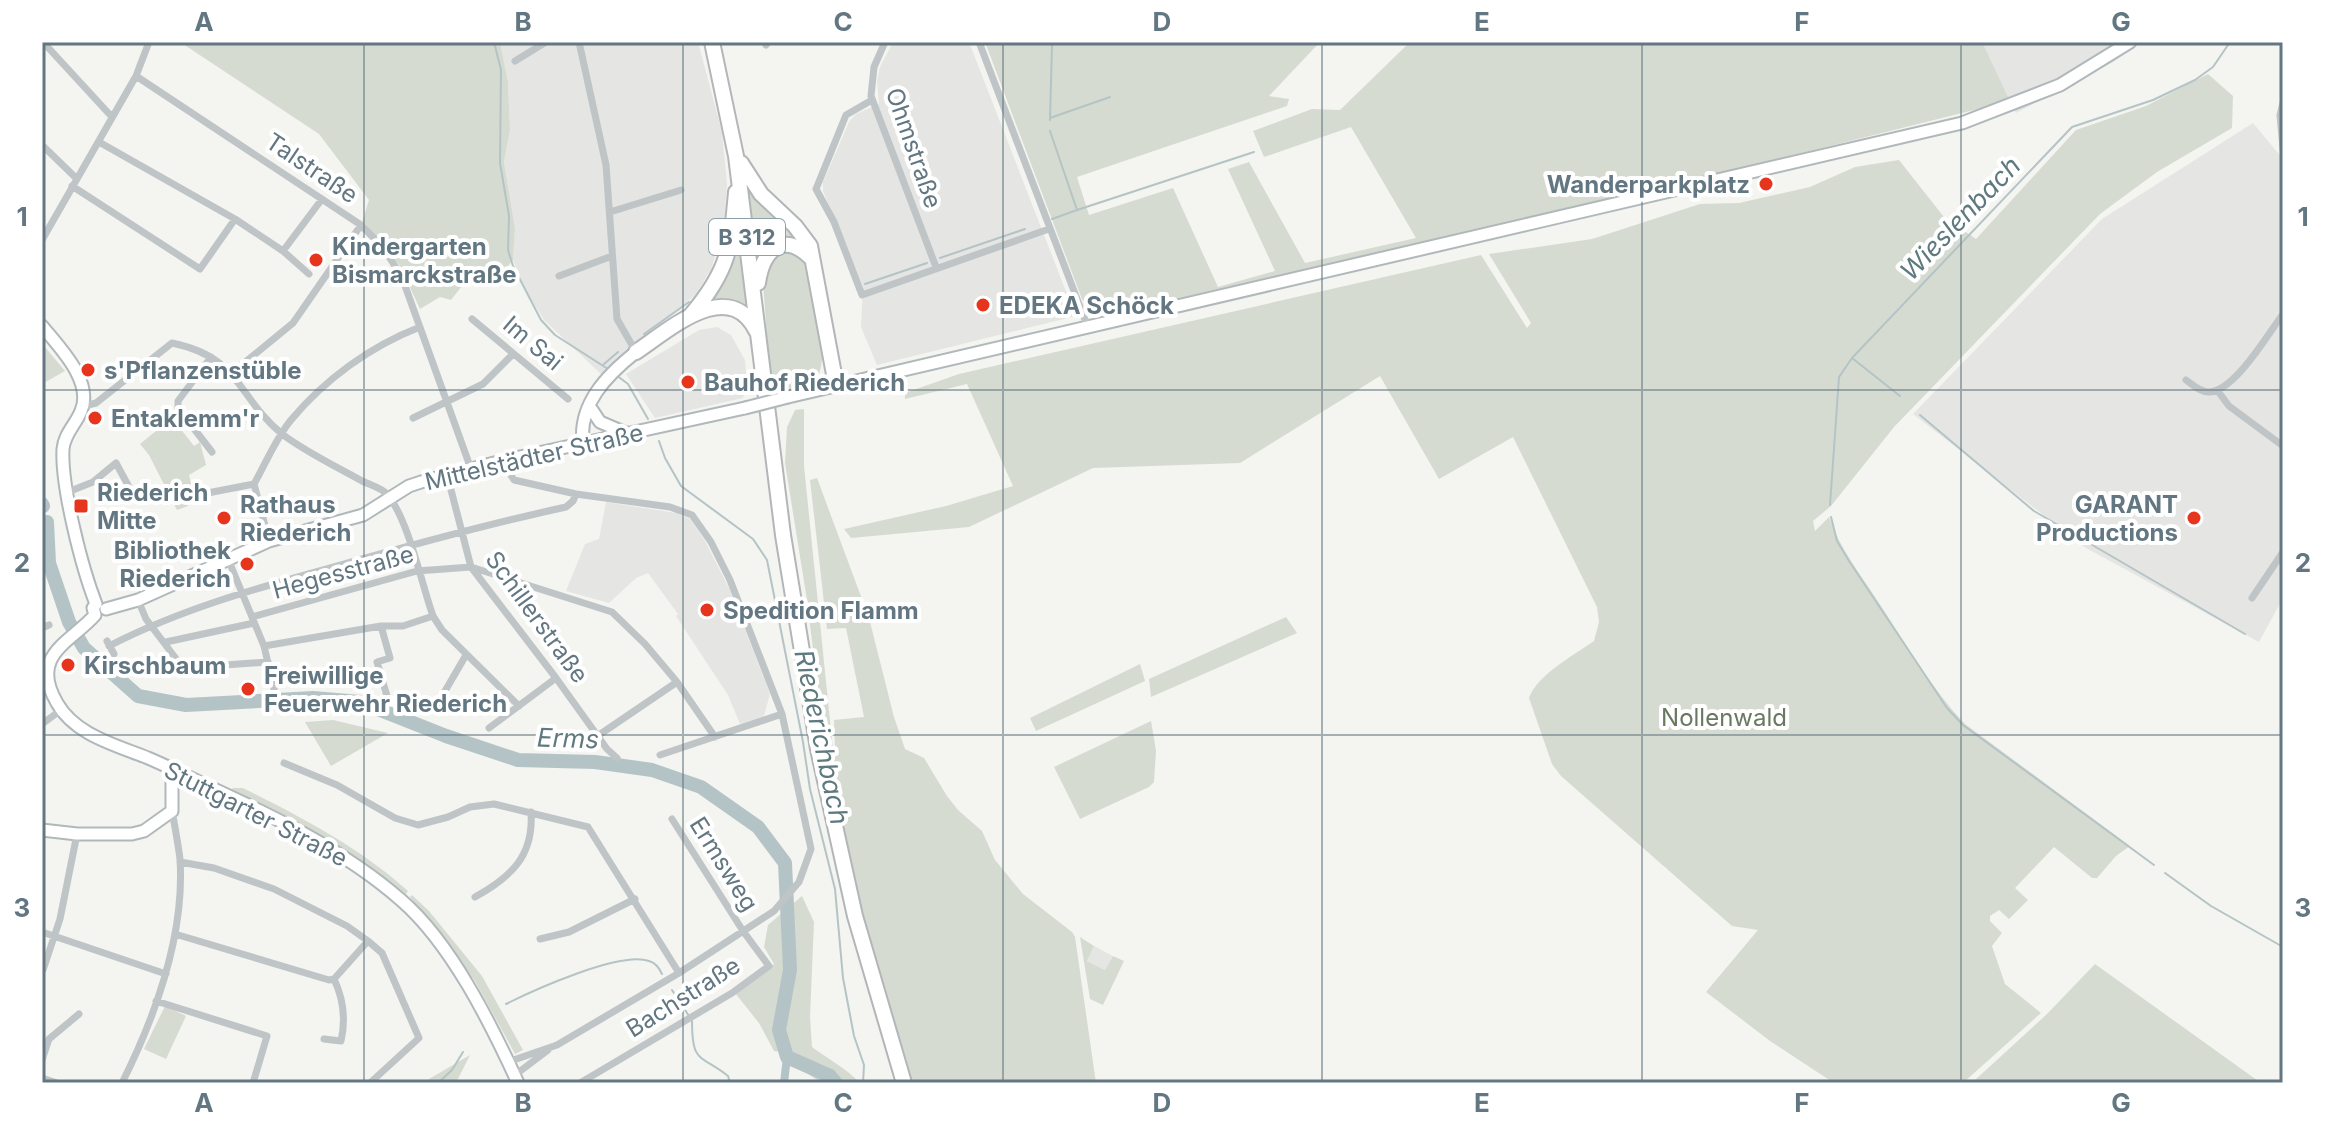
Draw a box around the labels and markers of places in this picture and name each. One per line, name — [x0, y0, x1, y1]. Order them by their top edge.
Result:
place label: Wanderparkplatz — [1547, 170, 1750, 199]
marker: Wanderparkplatz — [1757, 175, 1775, 193]
place label: Kindergarten Bismarckstraße — [332, 232, 517, 289]
marker: Kindergarten Bismarckstraße — [307, 251, 325, 269]
place label: EDEKA Schöck — [999, 291, 1174, 320]
marker: EDEKA Schöck — [974, 296, 992, 314]
place label: s'Pflanzenstüble — [104, 356, 301, 385]
marker: s'Pflanzenstüble — [79, 361, 97, 379]
place label: Bauhof Riederich — [704, 368, 905, 397]
marker: Bauhof Riederich — [679, 373, 697, 391]
place label: Entaklemm'r — [111, 404, 260, 433]
marker: Entaklemm'r — [86, 409, 104, 427]
place label: Riederich Mitte — [97, 478, 209, 535]
place label: Rathaus Riederich — [240, 490, 352, 547]
place label: GARANT Productions — [2036, 490, 2178, 547]
marker: Riederich Mitte — [72, 497, 90, 515]
marker: Rathaus Riederich — [215, 509, 233, 527]
marker: GARANT Productions — [2185, 509, 2203, 527]
place label: Bibliothek Riederich — [114, 536, 231, 593]
marker: Bibliothek Riederich — [238, 555, 256, 573]
place label: Spedition Flamm — [723, 596, 919, 625]
marker: Spedition Flamm — [698, 601, 716, 619]
place label: Kirschbaum — [84, 651, 226, 680]
marker: Kirschbaum — [59, 656, 77, 674]
place label: Freiwillige Feuerwehr Riederich — [264, 661, 507, 718]
marker: Freiwillige Feuerwehr Riederich — [239, 680, 257, 698]

